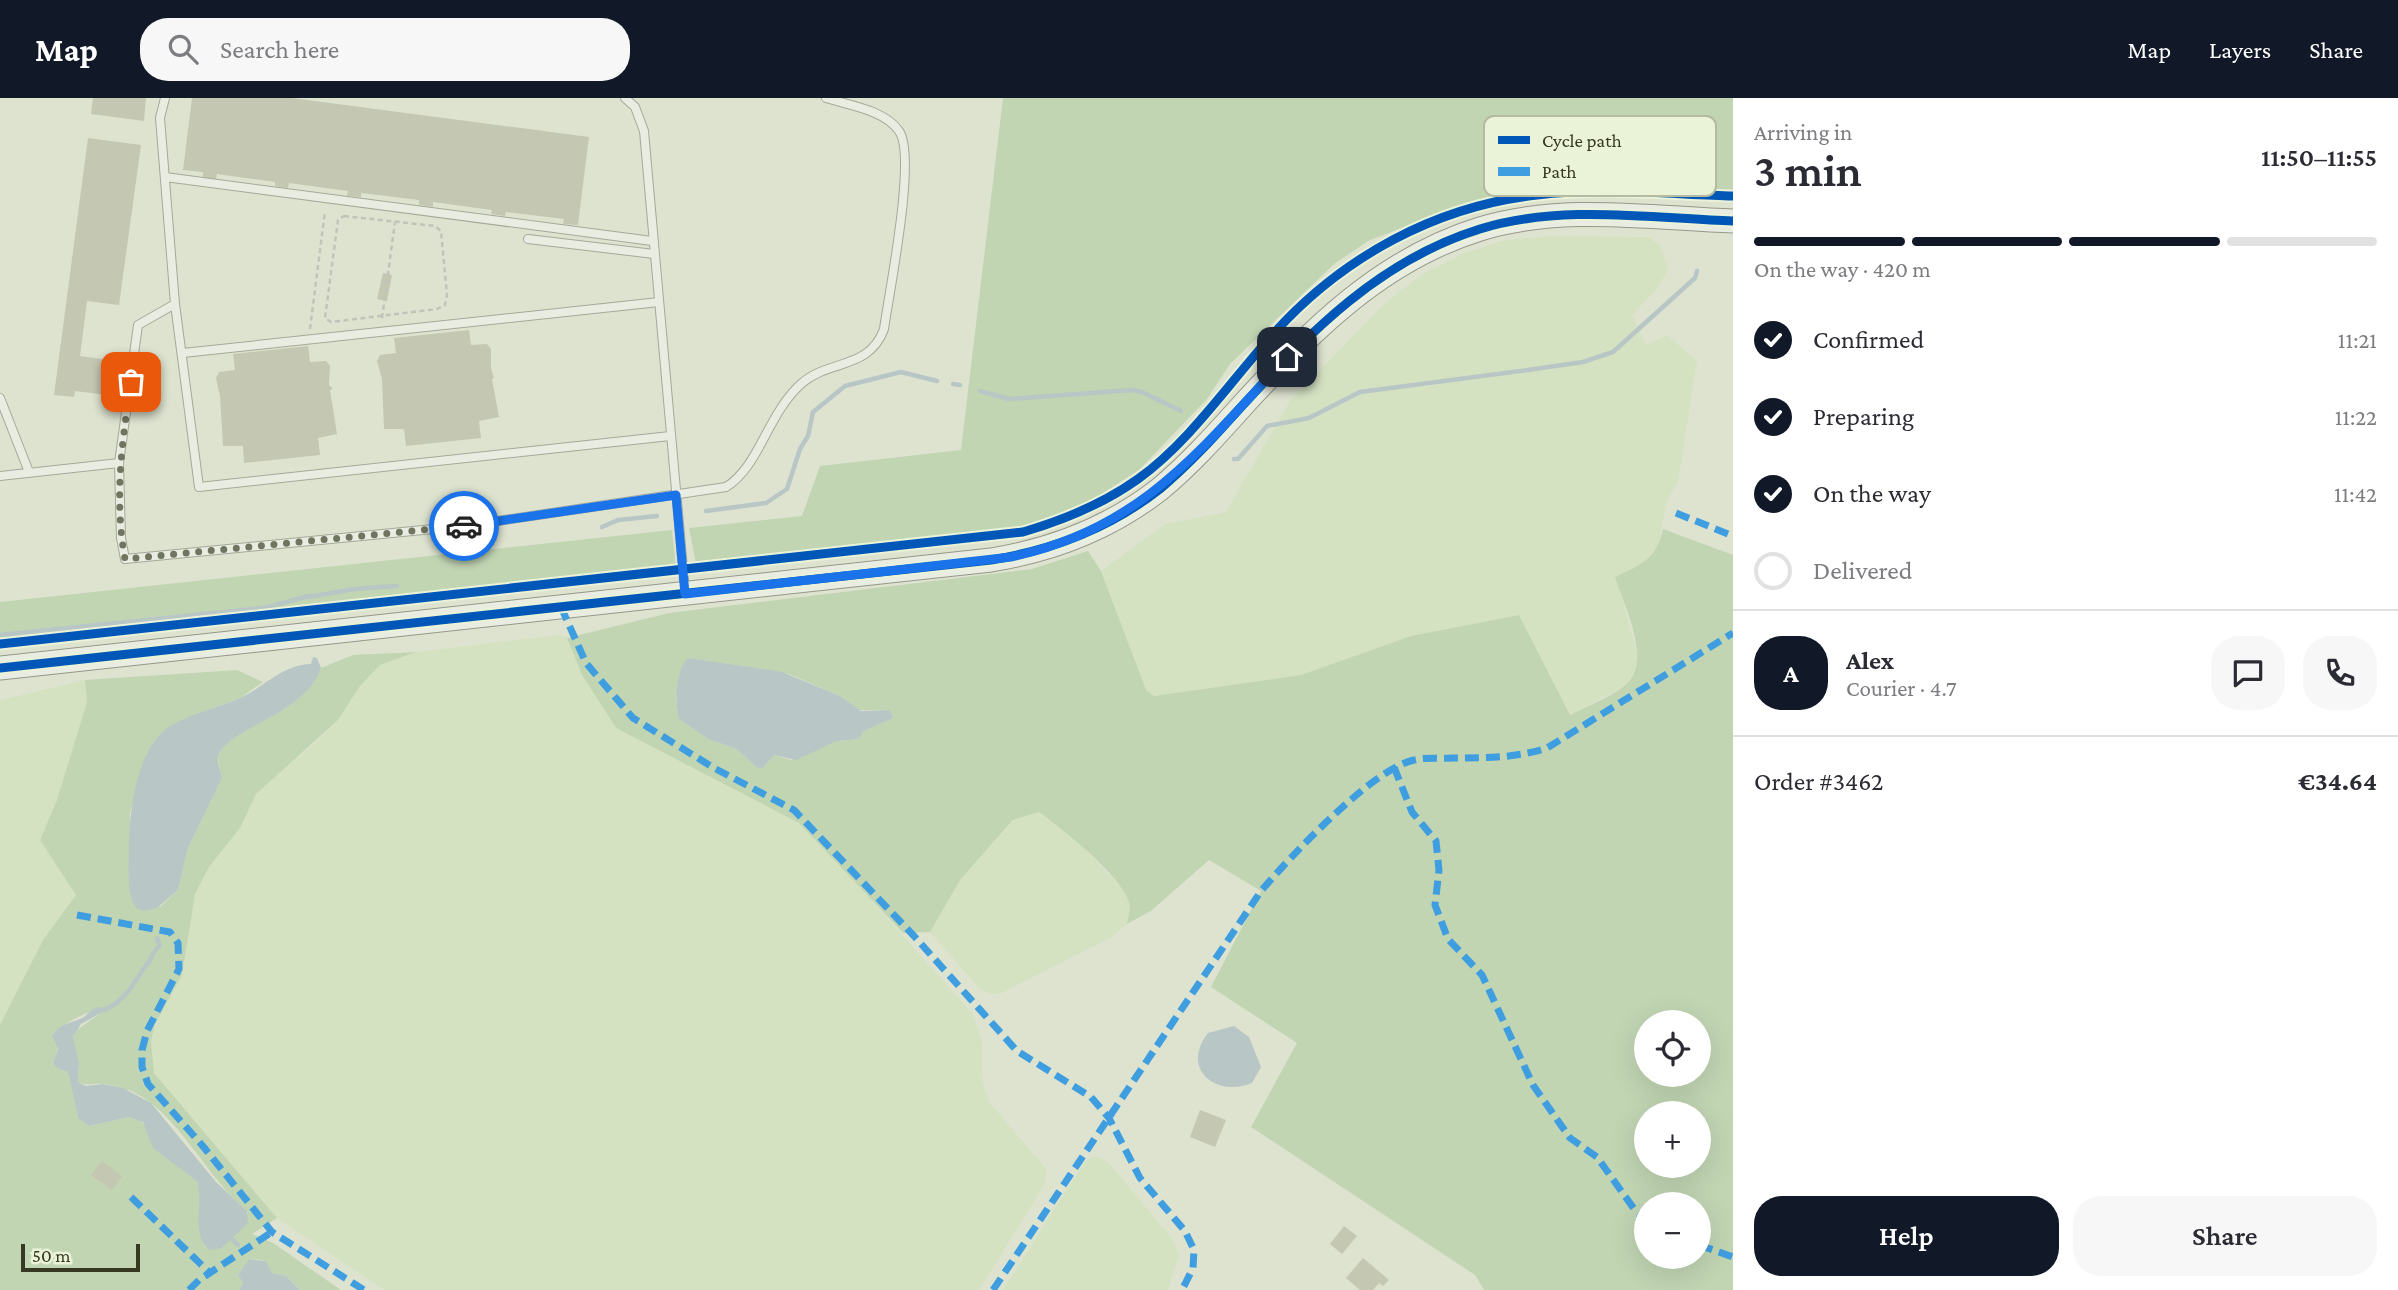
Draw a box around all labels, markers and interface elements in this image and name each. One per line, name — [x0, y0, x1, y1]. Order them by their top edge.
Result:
search box — [140, 18, 630, 81]
icon: search — [164, 30, 202, 68]
text: Map — [35, 31, 98, 68]
text: Search here — [220, 35, 339, 64]
text: Map — [2127, 36, 2171, 63]
text: Layers — [2209, 36, 2271, 63]
text: Share — [2309, 36, 2363, 63]
legend — [1484, 116, 1716, 196]
text: Arriving in — [1754, 119, 1852, 145]
text: Cycle path — [1542, 130, 1622, 151]
text: 11:50–11:55 — [2261, 143, 2377, 172]
text: 3 min — [1754, 145, 1862, 196]
text: Path — [1542, 161, 1577, 182]
text: On the way · 420 m — [1754, 256, 1931, 282]
icon: check — [1754, 321, 1792, 359]
text: Confirmed — [1813, 325, 1924, 354]
pin — [1257, 327, 1317, 387]
text: 11:21 — [2338, 327, 2377, 353]
icon: home — [1268, 338, 1306, 376]
pin — [101, 352, 161, 412]
icon: bag — [112, 363, 150, 401]
icon: check — [1754, 398, 1792, 436]
text: Preparing — [1813, 402, 1914, 431]
text: 11:22 — [2335, 404, 2377, 430]
icon: check — [1754, 475, 1792, 513]
text: On the way — [1813, 479, 1931, 508]
text: 11:42 — [2334, 481, 2377, 507]
courier — [429, 491, 499, 561]
icon: car — [445, 507, 483, 545]
text: Delivered — [1813, 556, 1912, 585]
button: chat — [2211, 636, 2285, 710]
button: phone — [2303, 636, 2377, 710]
text: Alex — [1846, 646, 1894, 675]
text: A — [1783, 659, 1799, 688]
text: Courier · 4.7 — [1846, 675, 1957, 701]
text: Order #3462 — [1754, 767, 1883, 796]
text: €34.64 — [2298, 767, 2377, 796]
map controls — [1634, 1010, 1711, 1269]
button: locate — [1634, 1010, 1711, 1087]
button: + — [1634, 1101, 1711, 1178]
button: − — [1634, 1192, 1711, 1269]
button: Help — [1754, 1196, 2059, 1276]
button: Share — [2073, 1196, 2377, 1276]
scale bar — [21, 1241, 140, 1273]
text: 50 m — [32, 1245, 71, 1266]

